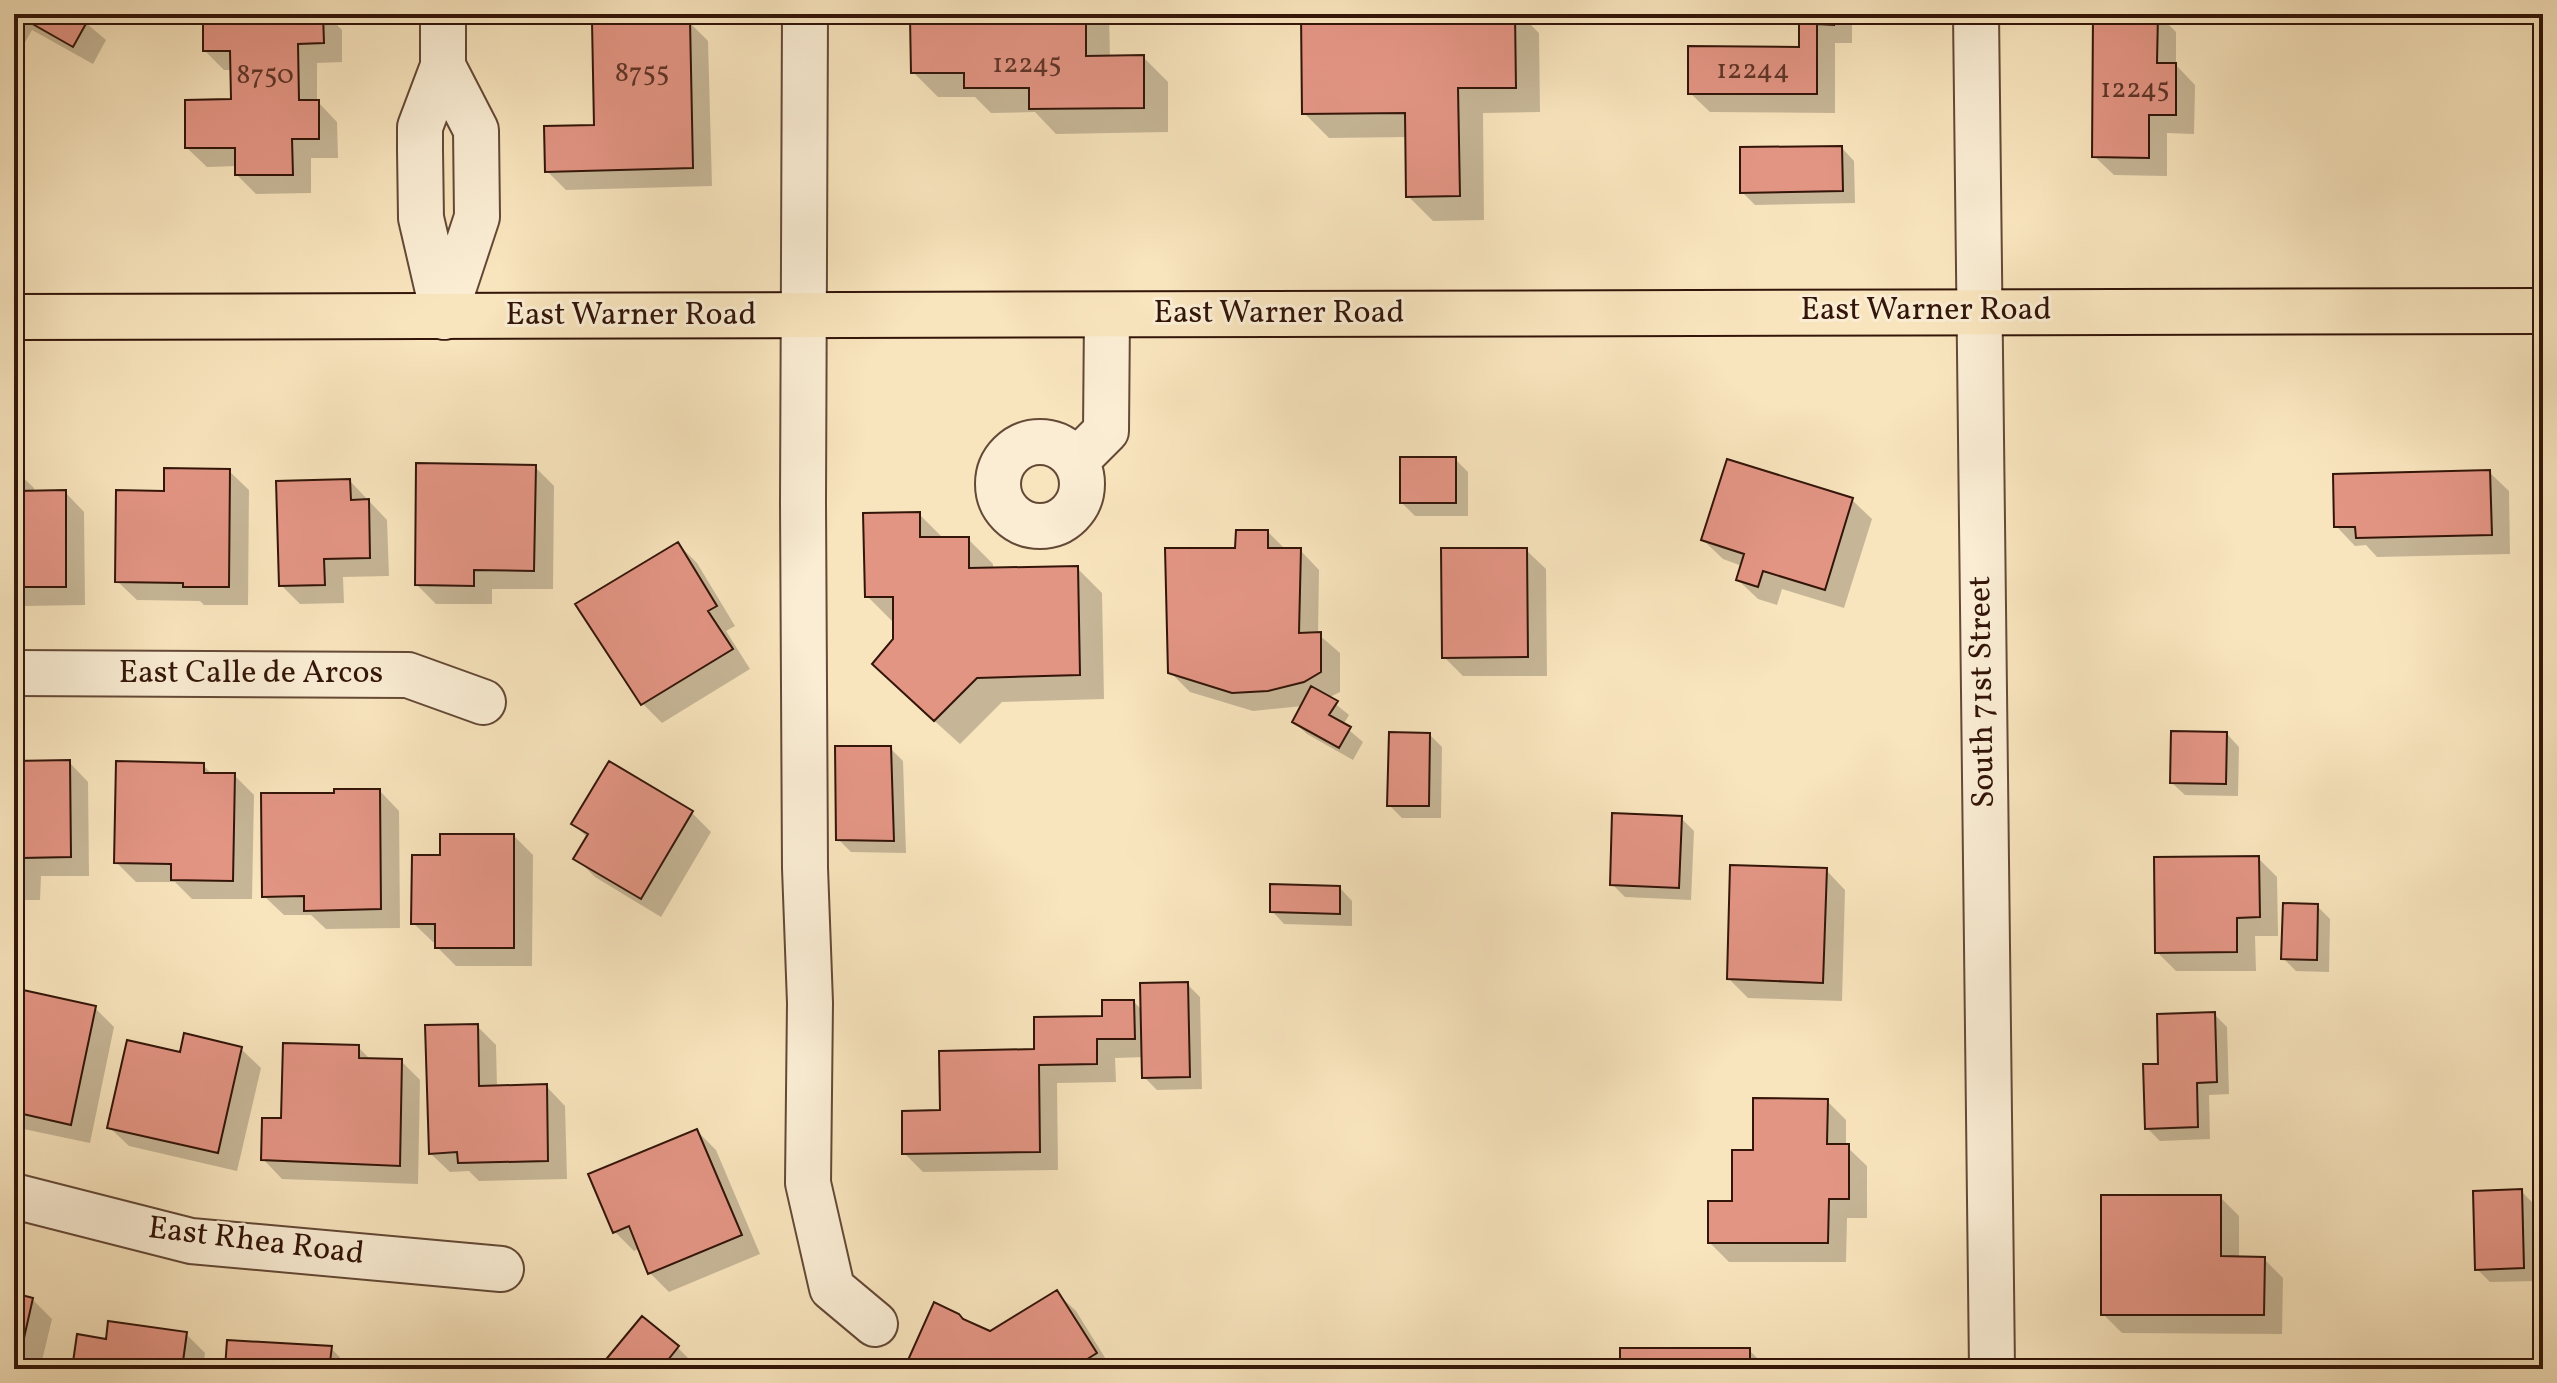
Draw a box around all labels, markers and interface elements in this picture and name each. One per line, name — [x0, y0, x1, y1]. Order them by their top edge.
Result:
house number: 12245 — [992, 45, 1062, 84]
house number: 12244 — [1716, 51, 1790, 90]
house number: 8755 — [615, 54, 669, 93]
house number: 8750 — [236, 56, 294, 95]
house number: 12245 — [2100, 70, 2170, 109]
street label: East Warner Road — [1800, 289, 2052, 333]
street label: East Warner Road — [1153, 292, 1405, 336]
street label: East Warner Road — [505, 294, 757, 338]
street label: South 71st Street — [1959, 575, 2007, 809]
street label: East Calle de Arcos — [119, 652, 383, 696]
street label: East Rhea Road — [146, 1207, 366, 1277]

